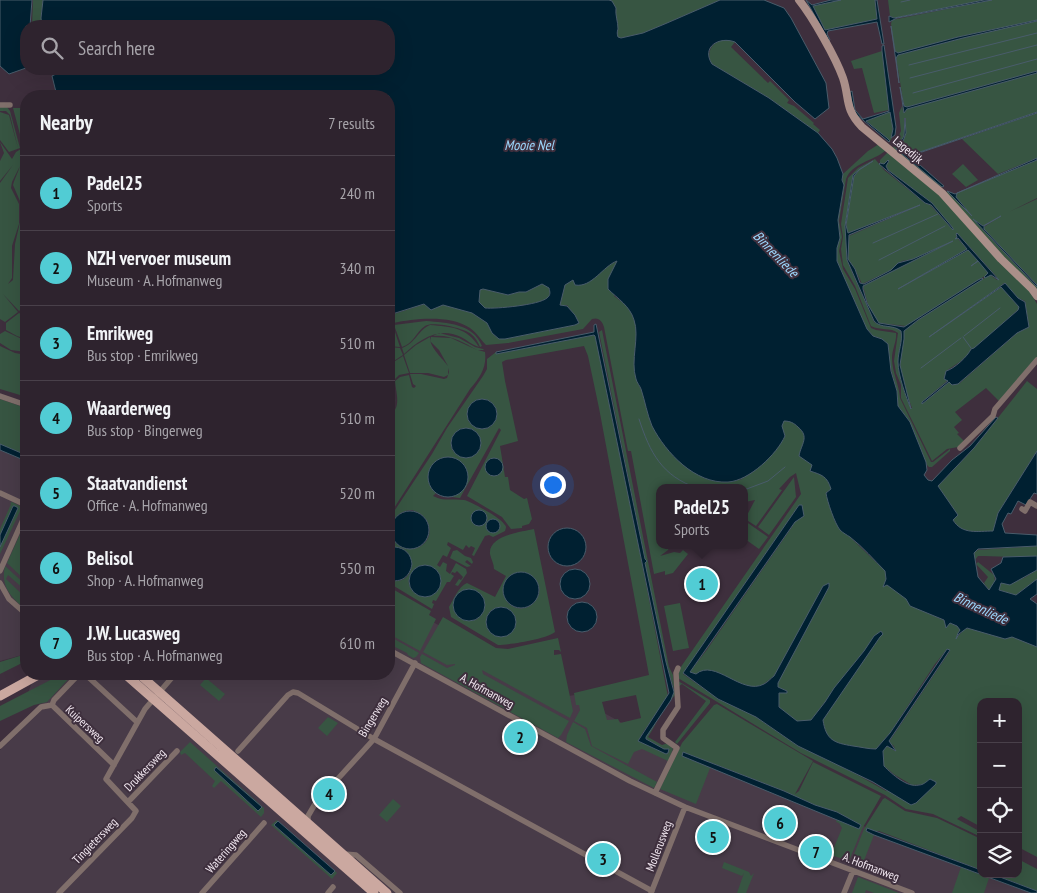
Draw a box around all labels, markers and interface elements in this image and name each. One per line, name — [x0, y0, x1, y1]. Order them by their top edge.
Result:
search box — [20, 20, 395, 75]
icon: search — [38, 34, 66, 62]
text: Search here — [78, 36, 155, 60]
text: Nearby — [40, 109, 93, 136]
text: 7 results — [328, 113, 375, 133]
street label: Lagedijk — [890, 133, 927, 167]
water label: Mooie Nel — [504, 136, 555, 154]
text: Padel25 — [87, 171, 143, 195]
text: 1 — [52, 183, 60, 203]
text: 240 m — [340, 183, 375, 203]
text: Sports — [87, 195, 122, 215]
water label: Binnenliede — [749, 227, 803, 282]
text: NZH vervoer museum — [87, 246, 231, 270]
text: 2 — [52, 258, 60, 278]
text: 340 m — [340, 258, 375, 278]
text: Museum · A. Hofmanweg — [87, 270, 222, 290]
text: Emrikweg — [87, 321, 153, 345]
text: 3 — [52, 333, 60, 353]
text: 510 m — [340, 333, 375, 353]
text: Bus stop · Emrikweg — [87, 345, 198, 365]
text: Waarderweg — [87, 396, 171, 420]
text: 4 — [52, 408, 60, 428]
text: 510 m — [340, 408, 375, 428]
text: Bus stop · Bingerweg — [87, 420, 203, 440]
text: Staatvandienst — [87, 471, 187, 495]
your location — [540, 472, 566, 498]
text: 5 — [52, 483, 60, 503]
text: 520 m — [340, 483, 375, 503]
popup — [656, 484, 748, 549]
text: Office · A. Hofmanweg — [87, 495, 208, 515]
text: Padel25 — [674, 495, 730, 519]
text: Sports — [674, 519, 709, 539]
text: Belisol — [87, 546, 133, 570]
text: 6 — [52, 558, 60, 578]
text: 550 m — [340, 558, 375, 578]
pin: 1 — [686, 565, 718, 603]
text: Shop · A. Hofmanweg — [87, 570, 204, 590]
water label: Binnenliede — [951, 588, 1012, 629]
text: J.W. Lucasweg — [87, 621, 180, 645]
text: 7 — [52, 633, 60, 653]
text: 610 m — [340, 633, 375, 653]
text: Bus stop · A. Hofmanweg — [87, 645, 223, 665]
street label: A. Hofmanweg — [458, 670, 517, 711]
street label: Bingerweg — [355, 694, 390, 739]
map controls — [977, 698, 1022, 878]
button: + — [977, 698, 1022, 743]
street label: Kuipersweg — [63, 702, 108, 745]
pin: 2 — [504, 718, 536, 756]
button: − — [977, 743, 1022, 788]
street label: Drukkersweg — [121, 745, 169, 794]
pin: 4 — [313, 775, 345, 813]
button: locate — [977, 788, 1022, 833]
pin: 6 — [764, 804, 796, 842]
street label: Tingietersweg — [69, 814, 120, 867]
street label: Mollerusweg — [642, 818, 675, 873]
pin: 5 — [697, 818, 729, 856]
street label: Wateringweg — [202, 825, 249, 876]
pin: 7 — [800, 833, 832, 871]
button: layers — [977, 833, 1022, 878]
pin: 3 — [587, 840, 619, 878]
street label: A. Hofmanweg — [841, 849, 902, 884]

